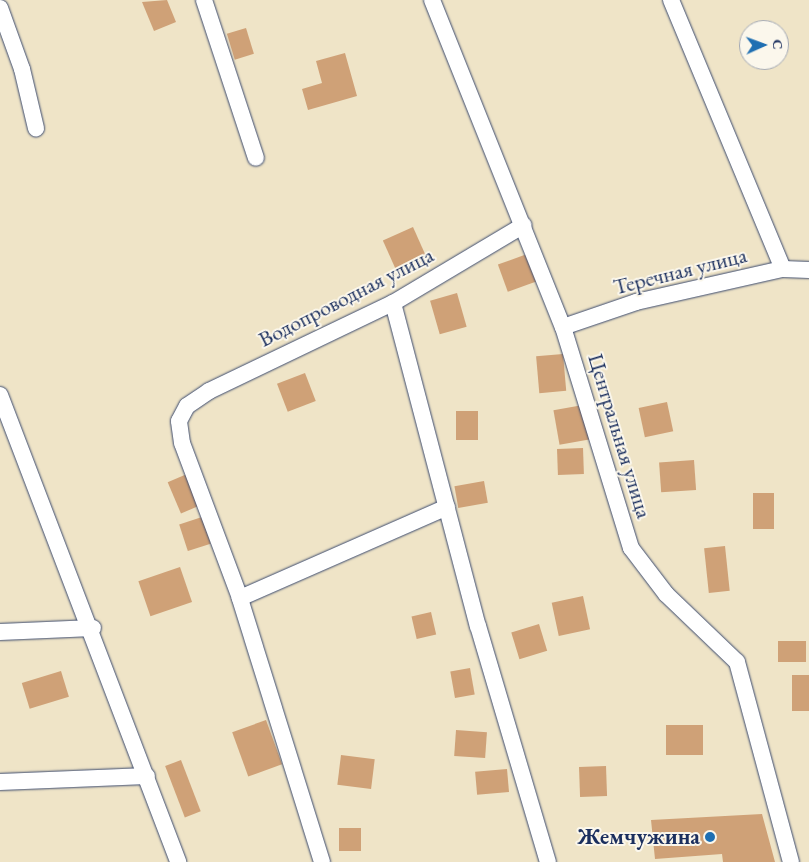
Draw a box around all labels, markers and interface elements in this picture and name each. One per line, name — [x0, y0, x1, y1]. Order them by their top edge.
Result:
north arrow — [739, 20, 789, 70]
text: С — [769, 39, 787, 50]
street label: Водопроводная улица — [254, 241, 438, 353]
street label: Теречная улица — [610, 242, 750, 300]
street label: Центральная улица — [582, 350, 658, 522]
place label: Жемчужина — [578, 824, 700, 850]
marker: Жемчужина — [704, 831, 716, 843]

